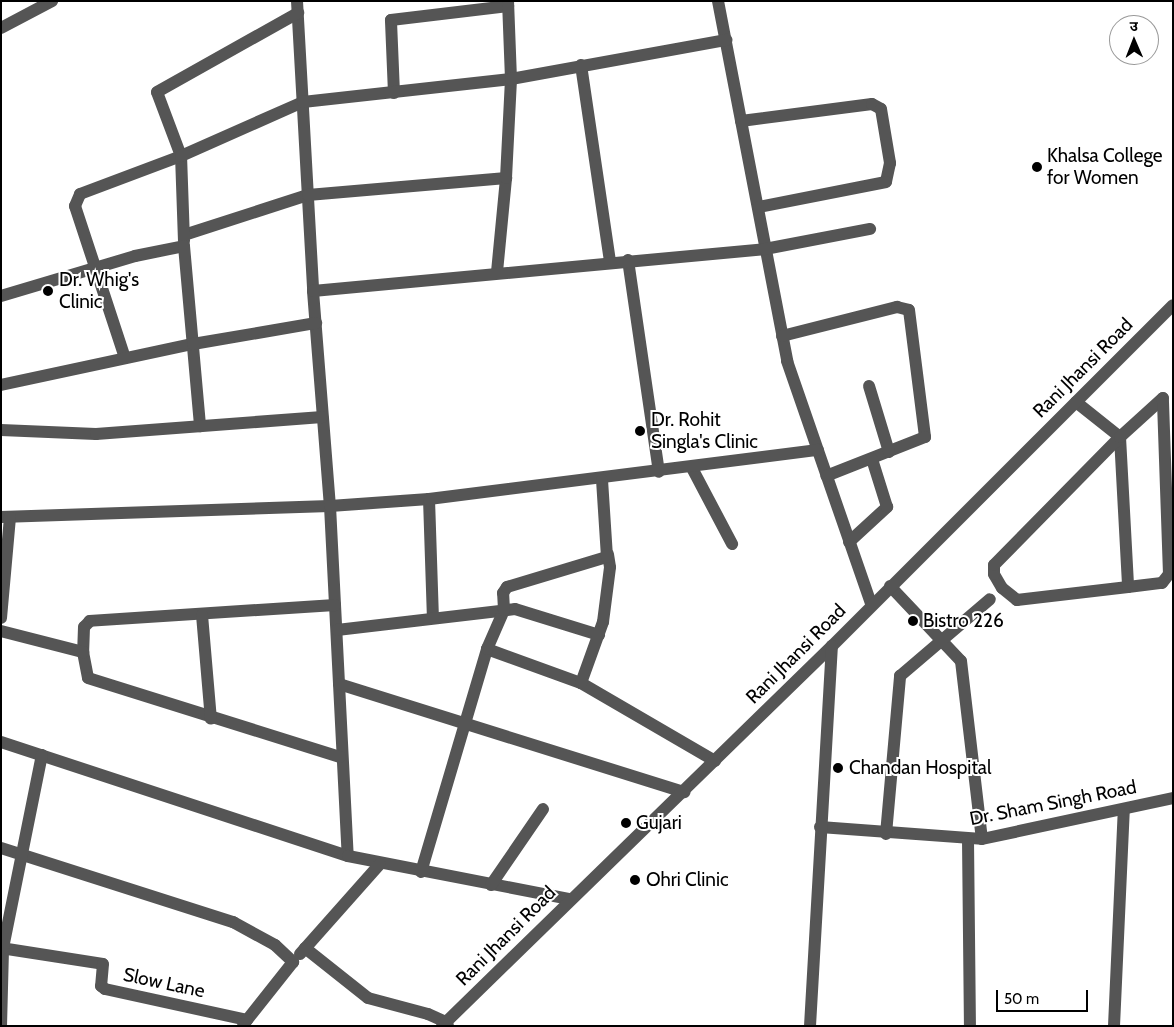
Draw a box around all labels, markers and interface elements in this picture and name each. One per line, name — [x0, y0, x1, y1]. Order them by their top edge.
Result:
north arrow — [1109, 15, 1159, 65]
text: उ — [1129, 17, 1138, 35]
place label: Khalsa College for Women — [1047, 145, 1163, 189]
marker: Khalsa College for Women — [1031, 161, 1043, 173]
place label: Dr. Whig's Clinic — [59, 269, 139, 313]
marker: Dr. Whig's Clinic — [41, 284, 55, 298]
street label: Rani Jhansi Road — [1028, 313, 1138, 423]
place label: Dr. Rohit Singla's Clinic — [651, 409, 758, 453]
marker: Dr. Rohit Singla's Clinic — [633, 424, 647, 438]
street label: Rani Jhansi Road — [741, 599, 851, 709]
place label: Bistro 226 — [923, 610, 1004, 632]
marker: Bistro 226 — [907, 615, 919, 627]
place label: Chandan Hospital — [849, 757, 991, 779]
marker: Chandan Hospital — [831, 761, 845, 775]
street label: Dr. Sham Singh Road — [968, 776, 1138, 830]
place label: Gujari — [636, 812, 682, 834]
marker: Gujari — [620, 817, 632, 829]
place label: Ohri Clinic — [646, 869, 729, 891]
marker: Ohri Clinic — [628, 873, 642, 887]
street label: Rani Jhansi Road — [451, 881, 561, 991]
street label: Slow Lane — [121, 963, 207, 1003]
scale bar — [999, 980, 1092, 1012]
text: 50 m — [1004, 990, 1039, 1008]

